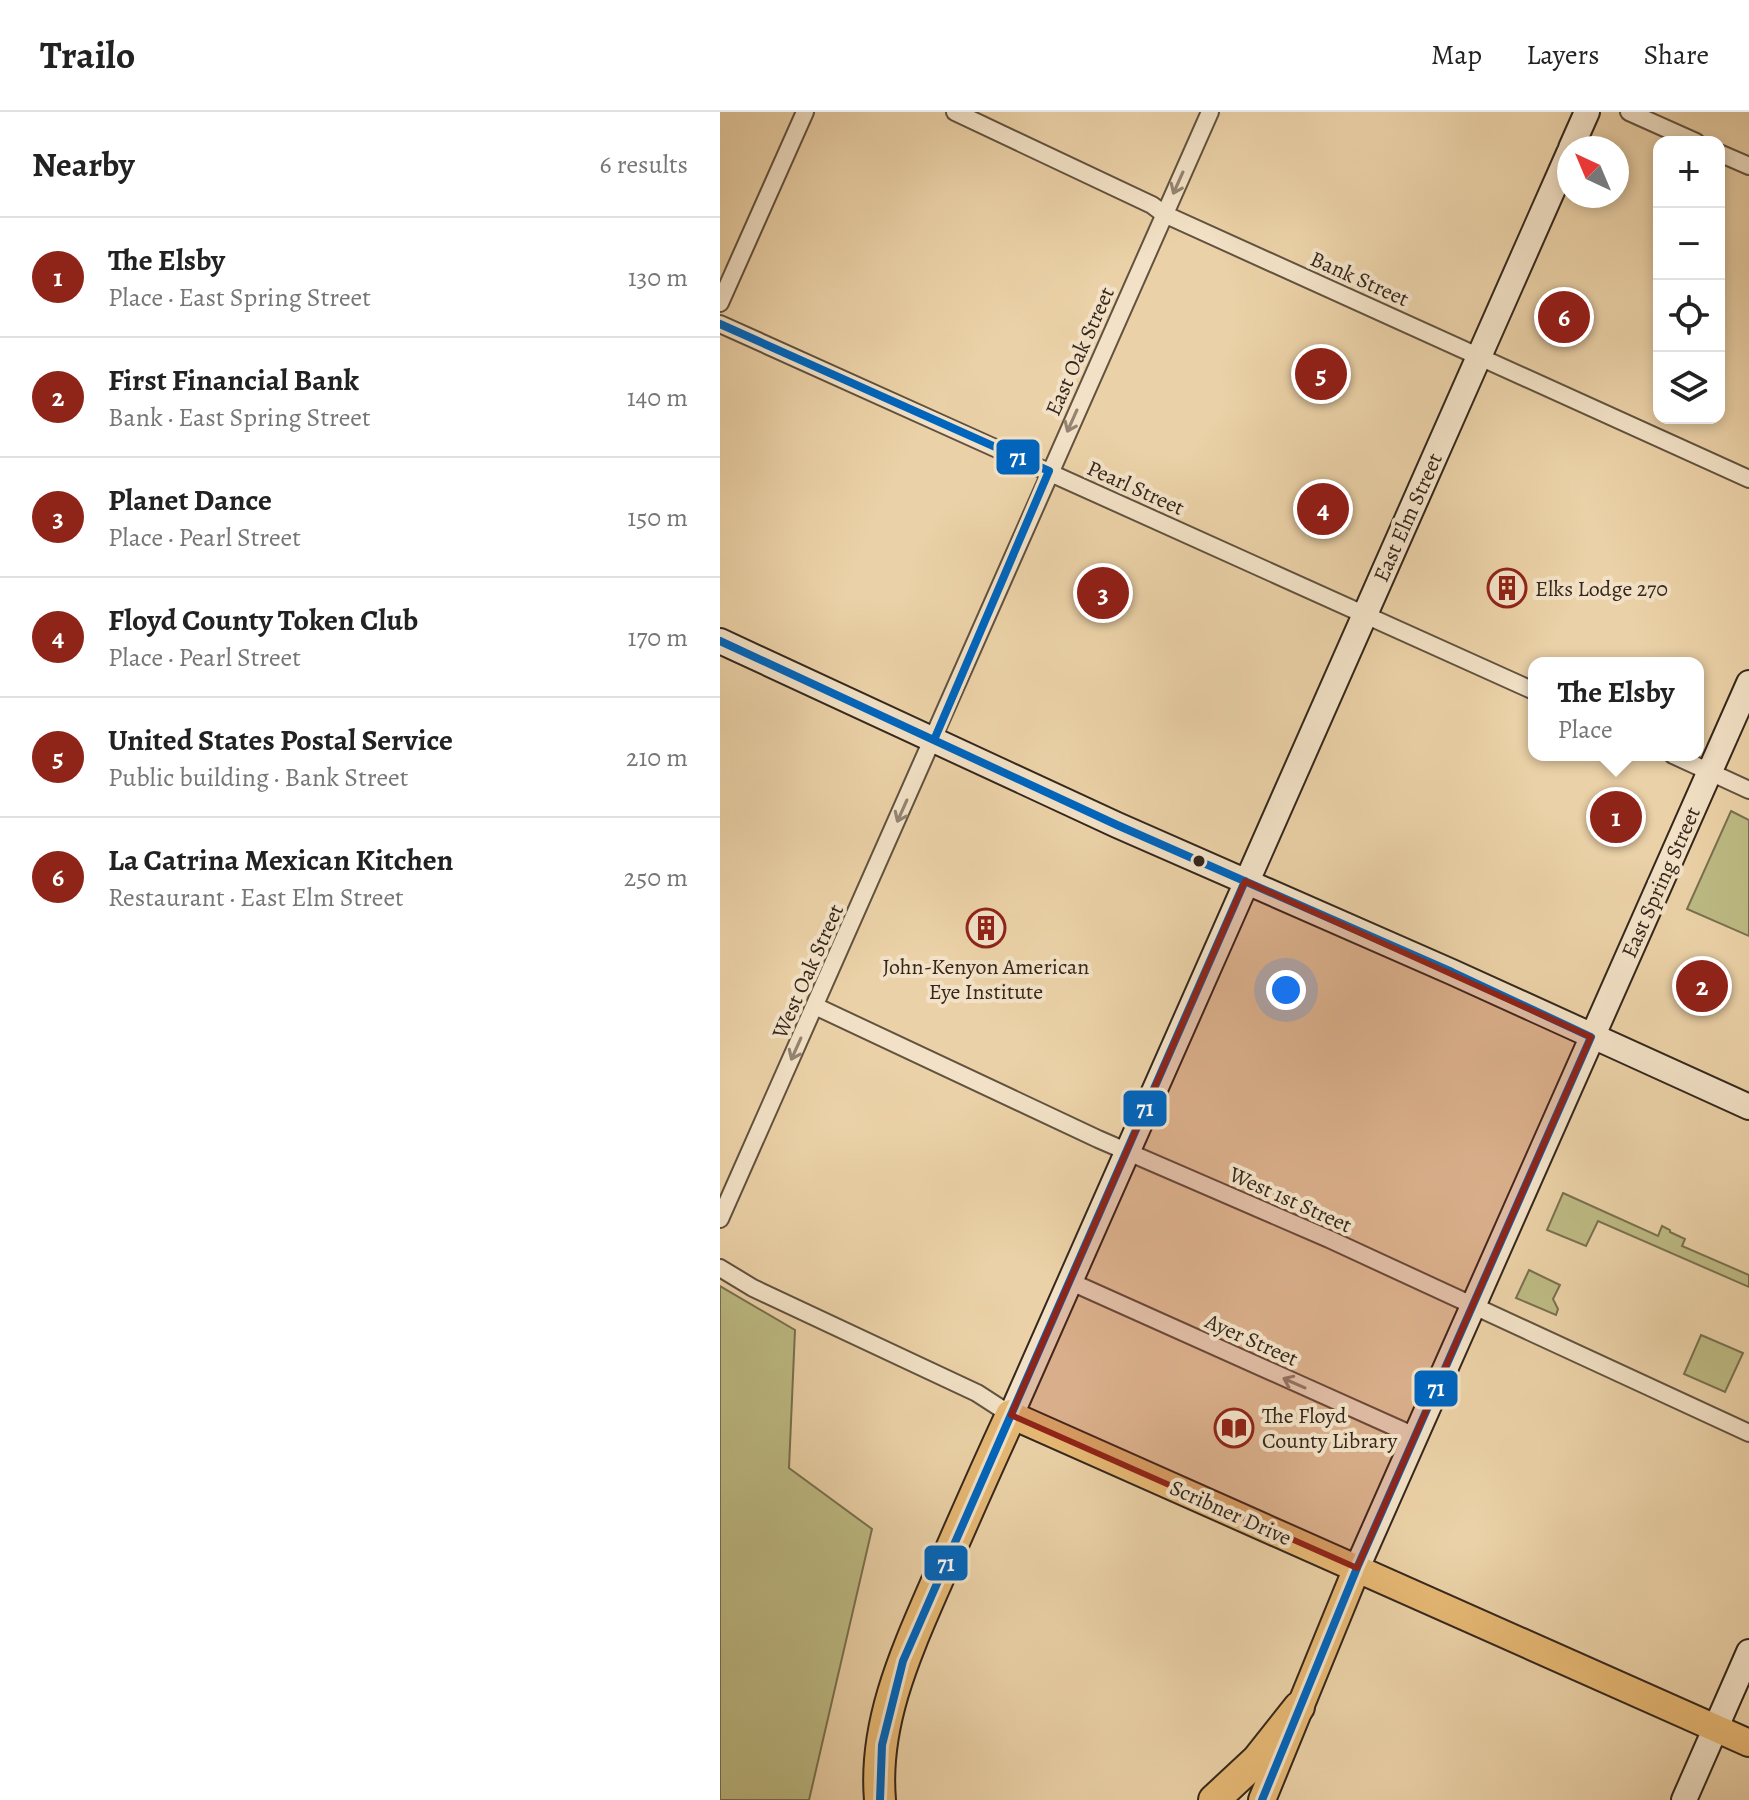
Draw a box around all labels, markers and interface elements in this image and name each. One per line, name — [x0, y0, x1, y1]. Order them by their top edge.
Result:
text: Trailo — [40, 29, 135, 81]
text: Map — [1431, 36, 1482, 74]
text: Layers — [1526, 36, 1599, 74]
text: Share — [1643, 36, 1709, 74]
north arrow — [1557, 136, 1629, 208]
map controls — [1653, 136, 1725, 424]
button: + — [1653, 136, 1725, 208]
text: Nearby — [32, 141, 135, 188]
text: 6 results — [600, 147, 688, 182]
one-way arrow — [1170, 171, 1185, 195]
button: − — [1653, 208, 1725, 280]
text: The Elsby — [108, 240, 225, 280]
street label: Bank Street — [1306, 244, 1414, 314]
text: 1 — [53, 260, 63, 295]
text: 130 m — [628, 260, 688, 295]
text: Place · East Spring Street — [108, 280, 371, 315]
button: locate — [1653, 280, 1725, 352]
street label: East Oak Street — [1038, 282, 1122, 421]
pin: 6 — [1538, 287, 1590, 347]
pin: 5 — [1295, 344, 1347, 404]
button: layers — [1653, 352, 1725, 424]
text: First Financial Bank — [108, 360, 359, 400]
text: 2 — [52, 380, 64, 415]
text: 140 m — [627, 380, 688, 415]
text: Bank · East Spring Street — [108, 400, 371, 435]
one-way arrow — [1064, 408, 1079, 432]
line badge: 71 — [995, 438, 1041, 476]
text: 71 — [1009, 443, 1027, 473]
street label: East Elm Street — [1366, 448, 1450, 587]
street label: Pearl Street — [1082, 453, 1189, 523]
pin: 4 — [1297, 479, 1349, 539]
text: Planet Dance — [108, 480, 272, 520]
text: 3 — [52, 500, 64, 535]
text: 150 m — [627, 500, 688, 535]
text: Place · Pearl Street — [108, 520, 301, 555]
pin: 3 — [1077, 563, 1129, 623]
building icon: Elks Lodge 270 — [1486, 567, 1528, 609]
place label: Elks Lodge 270 — [1535, 574, 1668, 604]
text: Floyd County Token Club — [108, 600, 418, 640]
text: 4 — [52, 620, 64, 655]
text: 170 m — [628, 620, 688, 655]
text: Place · Pearl Street — [108, 640, 301, 675]
popup — [1528, 657, 1704, 761]
text: The Elsby — [1558, 672, 1674, 712]
text: Place — [1558, 712, 1613, 747]
text: United States Postal Service — [108, 720, 453, 760]
text: 5 — [52, 740, 64, 775]
text: 210 m — [626, 740, 688, 775]
text: Public building · Bank Street — [108, 760, 408, 795]
pin: 1 — [1590, 787, 1642, 847]
one-way arrow — [894, 799, 909, 823]
street label: East Spring Street — [1614, 802, 1708, 963]
text: La Catrina Mexican Kitchen — [108, 840, 453, 880]
unlabelled marker — [1191, 853, 1207, 869]
text: 6 — [52, 860, 64, 895]
text: 250 m — [624, 860, 688, 895]
text: Restaurant · East Elm Street — [108, 880, 404, 915]
street label: West Oak Street — [765, 900, 851, 1044]
building icon: John-Kenyon American Eye Institute — [965, 907, 1007, 949]
place label: John-Kenyon American Eye Institute — [883, 952, 1089, 1007]
pin: 2 — [1676, 956, 1728, 1016]
your location — [1266, 970, 1306, 1010]
one-way arrow — [788, 1036, 803, 1060]
line badge: 71 — [1122, 1089, 1168, 1128]
text: 71 — [1136, 1094, 1154, 1124]
street label: West 1st Street — [1224, 1159, 1357, 1240]
street label: Ayer Street — [1200, 1306, 1303, 1374]
line badge: 71 — [1413, 1369, 1459, 1408]
one-way arrow — [1282, 1374, 1307, 1389]
text: 71 — [1427, 1374, 1445, 1404]
place label: The Floyd County Library — [1262, 1401, 1397, 1456]
library icon: The Floyd County Library — [1213, 1407, 1255, 1449]
street label: Scribner Drive — [1165, 1473, 1296, 1553]
line badge: 71 — [923, 1544, 969, 1582]
text: 71 — [937, 1549, 955, 1579]

